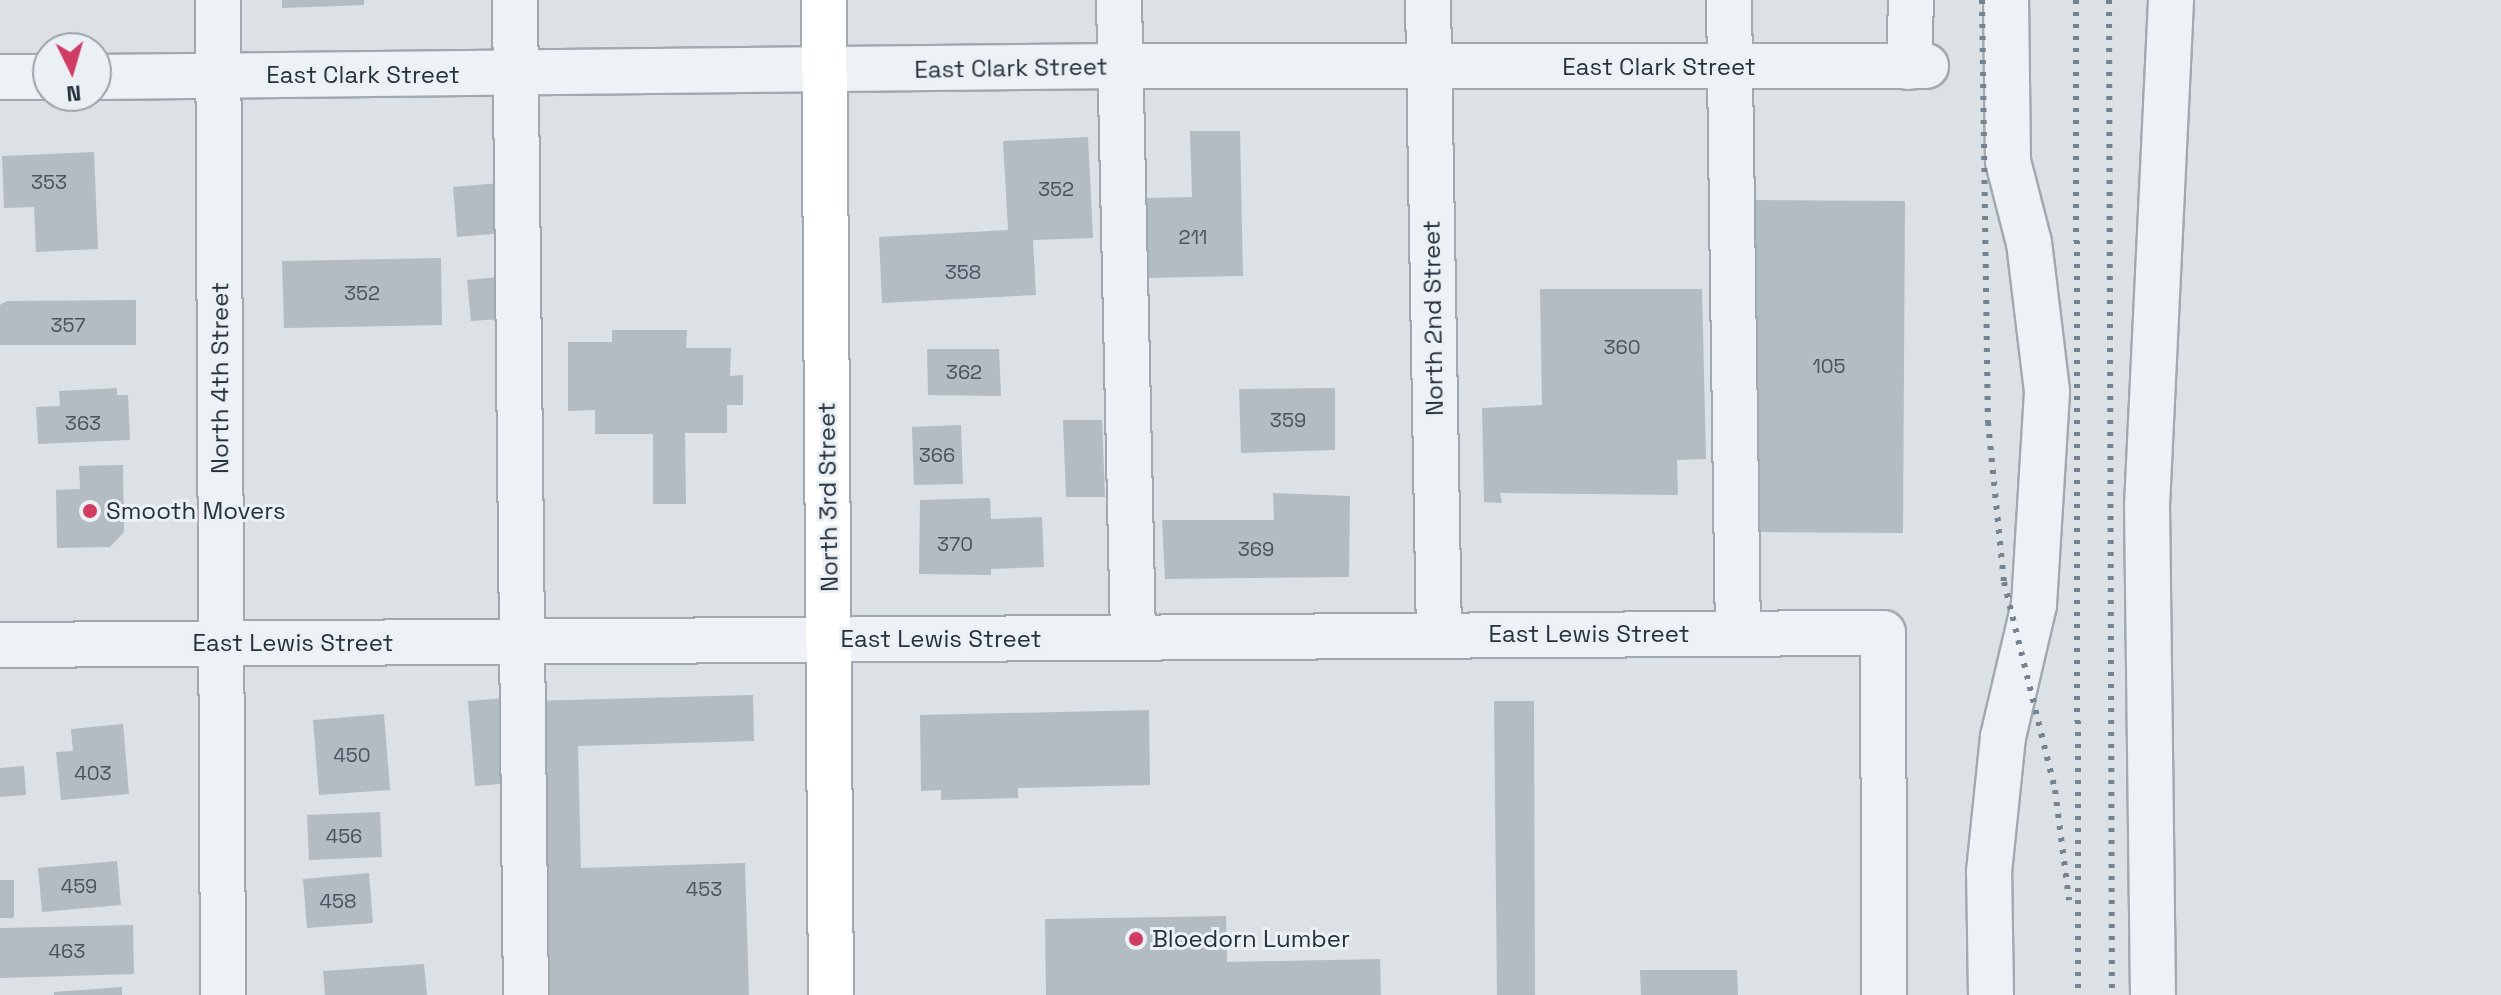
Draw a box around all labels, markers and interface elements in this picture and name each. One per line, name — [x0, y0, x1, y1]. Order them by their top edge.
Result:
north arrow — [32, 32, 112, 112]
street label: East Clark Street — [914, 52, 1108, 84]
street label: East Clark Street — [1562, 53, 1756, 81]
street label: East Clark Street — [266, 61, 460, 89]
text: N — [65, 79, 82, 109]
house number: 353 — [31, 170, 67, 194]
house number: 352 — [1038, 177, 1074, 201]
street label: North 2nd Street — [1417, 220, 1449, 416]
house number: 211 — [1179, 225, 1207, 249]
house number: 358 — [945, 260, 981, 284]
house number: 352 — [344, 281, 380, 305]
street label: North 4th Street — [206, 282, 234, 474]
house number: 357 — [50, 313, 86, 337]
house number: 360 — [1603, 335, 1641, 359]
house number: 105 — [1812, 354, 1846, 378]
house number: 362 — [946, 360, 982, 384]
street label: North 3rd Street — [812, 402, 844, 592]
house number: 359 — [1270, 408, 1306, 432]
house number: 363 — [65, 411, 101, 435]
house number: 366 — [919, 443, 955, 467]
place label: Smooth Movers — [106, 497, 286, 525]
marker: Smooth Movers — [81, 502, 99, 520]
house number: 370 — [937, 532, 973, 556]
house number: 369 — [1238, 537, 1274, 561]
street label: East Lewis Street — [1488, 620, 1690, 648]
street label: East Lewis Street — [840, 625, 1042, 653]
street label: East Lewis Street — [192, 629, 394, 657]
house number: 450 — [333, 743, 371, 767]
house number: 403 — [74, 761, 112, 785]
house number: 456 — [326, 824, 362, 848]
house number: 459 — [61, 874, 97, 898]
house number: 453 — [686, 877, 722, 901]
house number: 458 — [320, 889, 356, 913]
place label: Bloedorn Lumber — [1152, 925, 1350, 953]
marker: Bloedorn Lumber — [1127, 930, 1145, 948]
house number: 463 — [49, 939, 85, 963]

